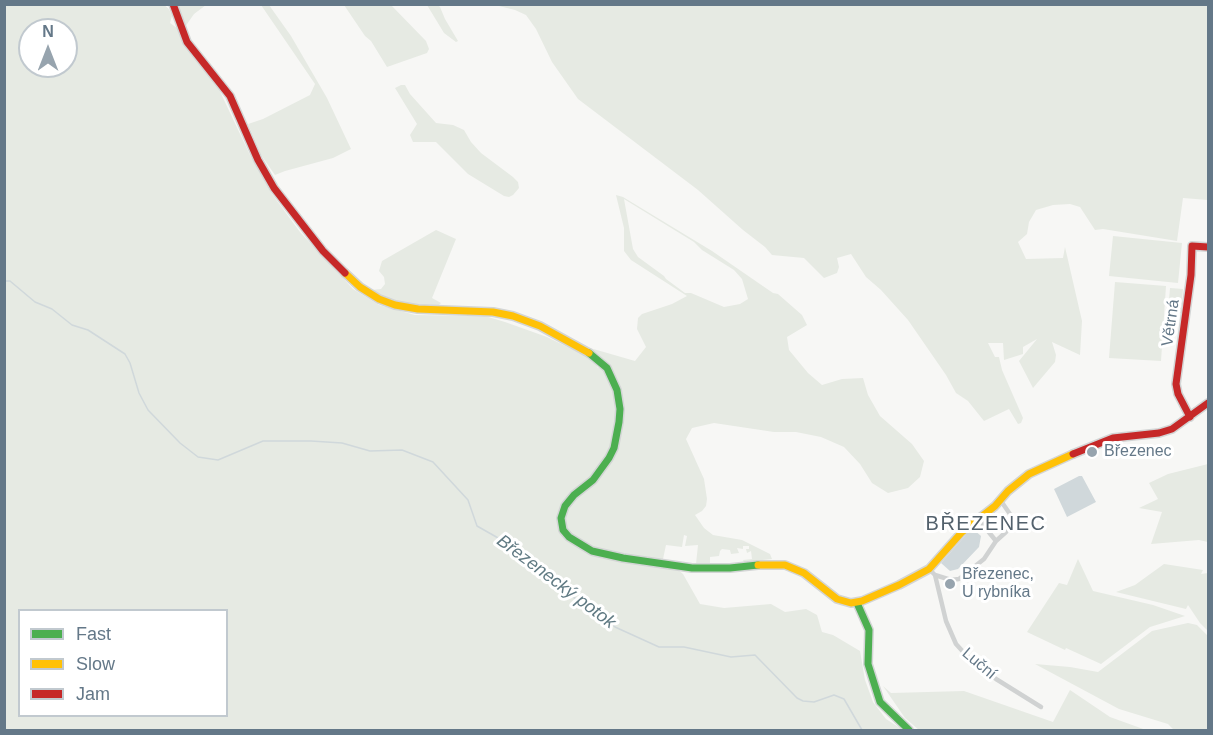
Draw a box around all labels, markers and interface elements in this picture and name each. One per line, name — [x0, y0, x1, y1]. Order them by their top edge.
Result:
north arrow — [18, 18, 78, 78]
text: N — [42, 23, 54, 40]
street label: Větrná — [1158, 298, 1184, 348]
place label: Březenec — [1104, 442, 1172, 462]
marker: Březenec — [1085, 445, 1099, 459]
district label: BŘEZENEC — [926, 512, 1046, 536]
water label: Březenecký potok — [492, 530, 620, 634]
place label: Březenec, U rybníka — [962, 565, 1034, 603]
marker: Březenec, U rybníka — [943, 577, 957, 591]
legend — [18, 609, 228, 717]
text: Fast — [76, 624, 111, 644]
street label: Luční — [958, 644, 1000, 684]
text: Slow — [76, 654, 115, 674]
text: Jam — [76, 684, 110, 704]

